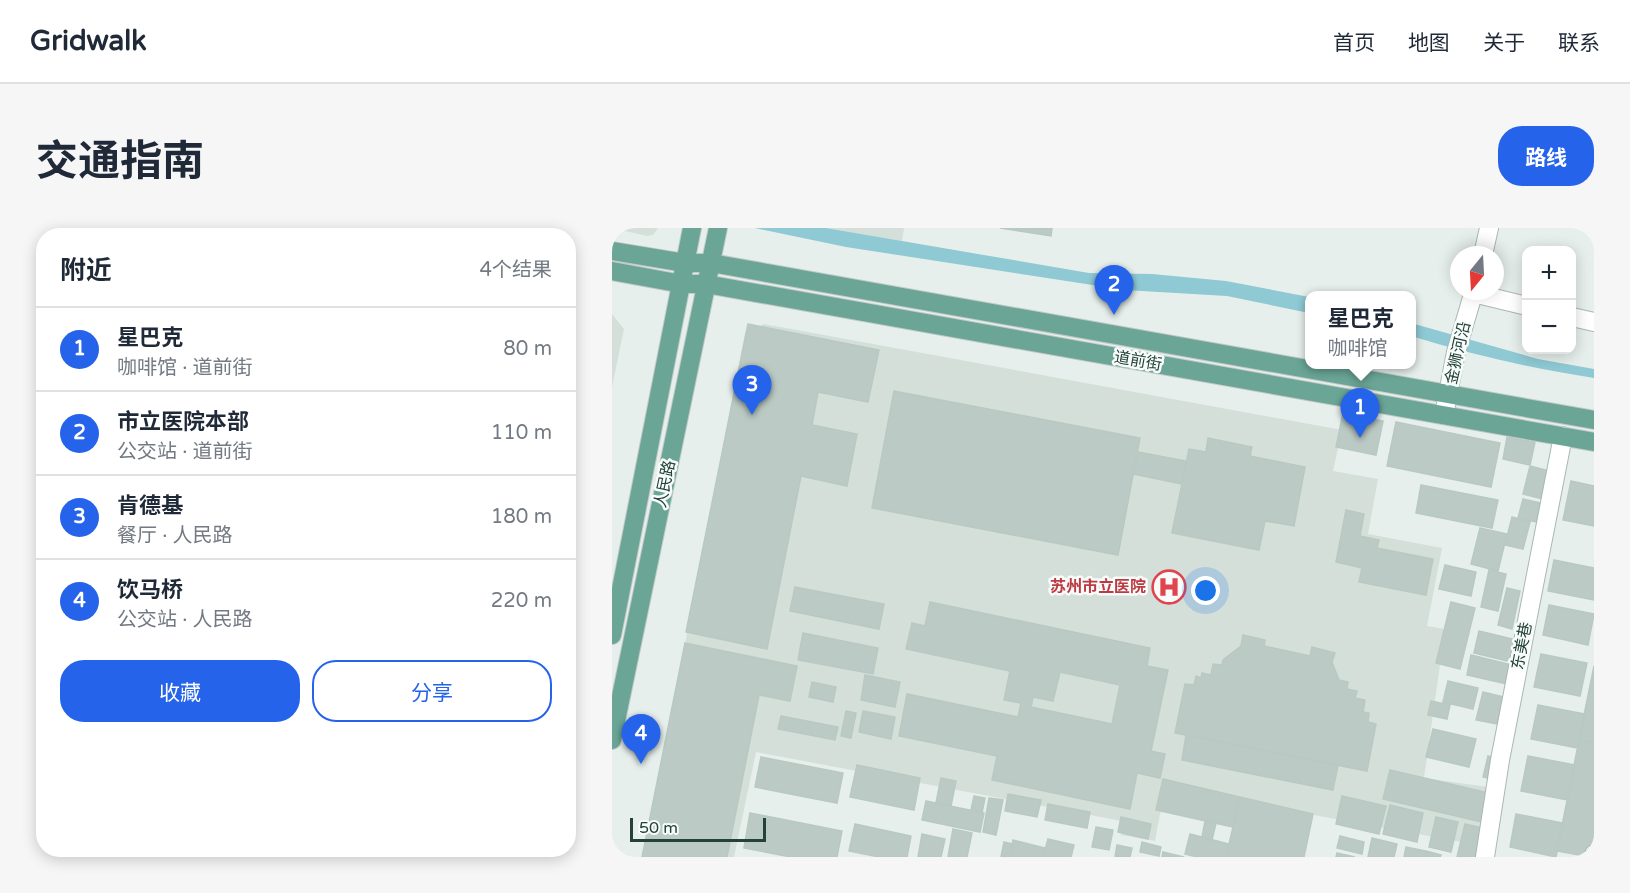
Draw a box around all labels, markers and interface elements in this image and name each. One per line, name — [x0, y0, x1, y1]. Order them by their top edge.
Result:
text: Gridwalk — [30, 24, 147, 58]
text: 首页 — [1333, 31, 1375, 56]
text: 地图 — [1408, 31, 1450, 56]
text: 关于 — [1483, 31, 1525, 56]
text: 联系 — [1558, 31, 1600, 56]
button: 路线 — [1498, 126, 1594, 186]
text: 交通指南 — [36, 136, 204, 187]
north arrow — [1450, 246, 1504, 300]
map controls — [1522, 246, 1576, 354]
button: + — [1522, 246, 1576, 300]
text: 附近 — [60, 255, 112, 286]
text: 4个结果 — [479, 258, 552, 282]
pin: 2 — [1094, 266, 1134, 315]
popup — [1305, 291, 1416, 369]
button: − — [1522, 300, 1576, 354]
text: 星巴克 — [1327, 306, 1394, 332]
street label: 金狮河沿 — [1441, 320, 1475, 386]
text: 星巴克 — [117, 325, 183, 351]
text: 1 — [73, 337, 86, 361]
text: 80 m — [503, 337, 552, 361]
text: 咖啡馆 — [1327, 337, 1387, 361]
street label: 道前街 — [1113, 347, 1163, 375]
text: 咖啡馆 · 道前街 — [117, 356, 253, 380]
pin: 3 — [732, 366, 772, 415]
pin: 1 — [1340, 388, 1380, 438]
text: 市立医院本部 — [117, 409, 249, 435]
text: 2 — [73, 421, 86, 445]
text: 110 m — [491, 421, 552, 445]
text: 公交站 · 道前街 — [117, 440, 253, 464]
street label: 人民路 — [650, 458, 680, 510]
text: 肯德基 — [117, 493, 183, 519]
text: 3 — [73, 505, 86, 529]
text: 180 m — [491, 505, 552, 529]
text: 餐厅 · 人民路 — [117, 524, 233, 548]
hospital icon: 苏州市立医院 — [1151, 569, 1187, 605]
your location — [1191, 576, 1220, 605]
text: 饮马桥 — [117, 577, 183, 603]
place label: 苏州市立医院 — [1050, 577, 1146, 597]
text: 4 — [73, 589, 86, 613]
text: 220 m — [491, 589, 552, 613]
text: 公交站 · 人民路 — [117, 608, 253, 632]
street label: 东美巷 — [1508, 621, 1536, 671]
button: 收藏 — [60, 660, 300, 722]
button: 分享 — [312, 660, 552, 722]
pin: 4 — [621, 714, 660, 764]
scale bar — [630, 815, 766, 842]
text: 50 m — [639, 818, 678, 838]

